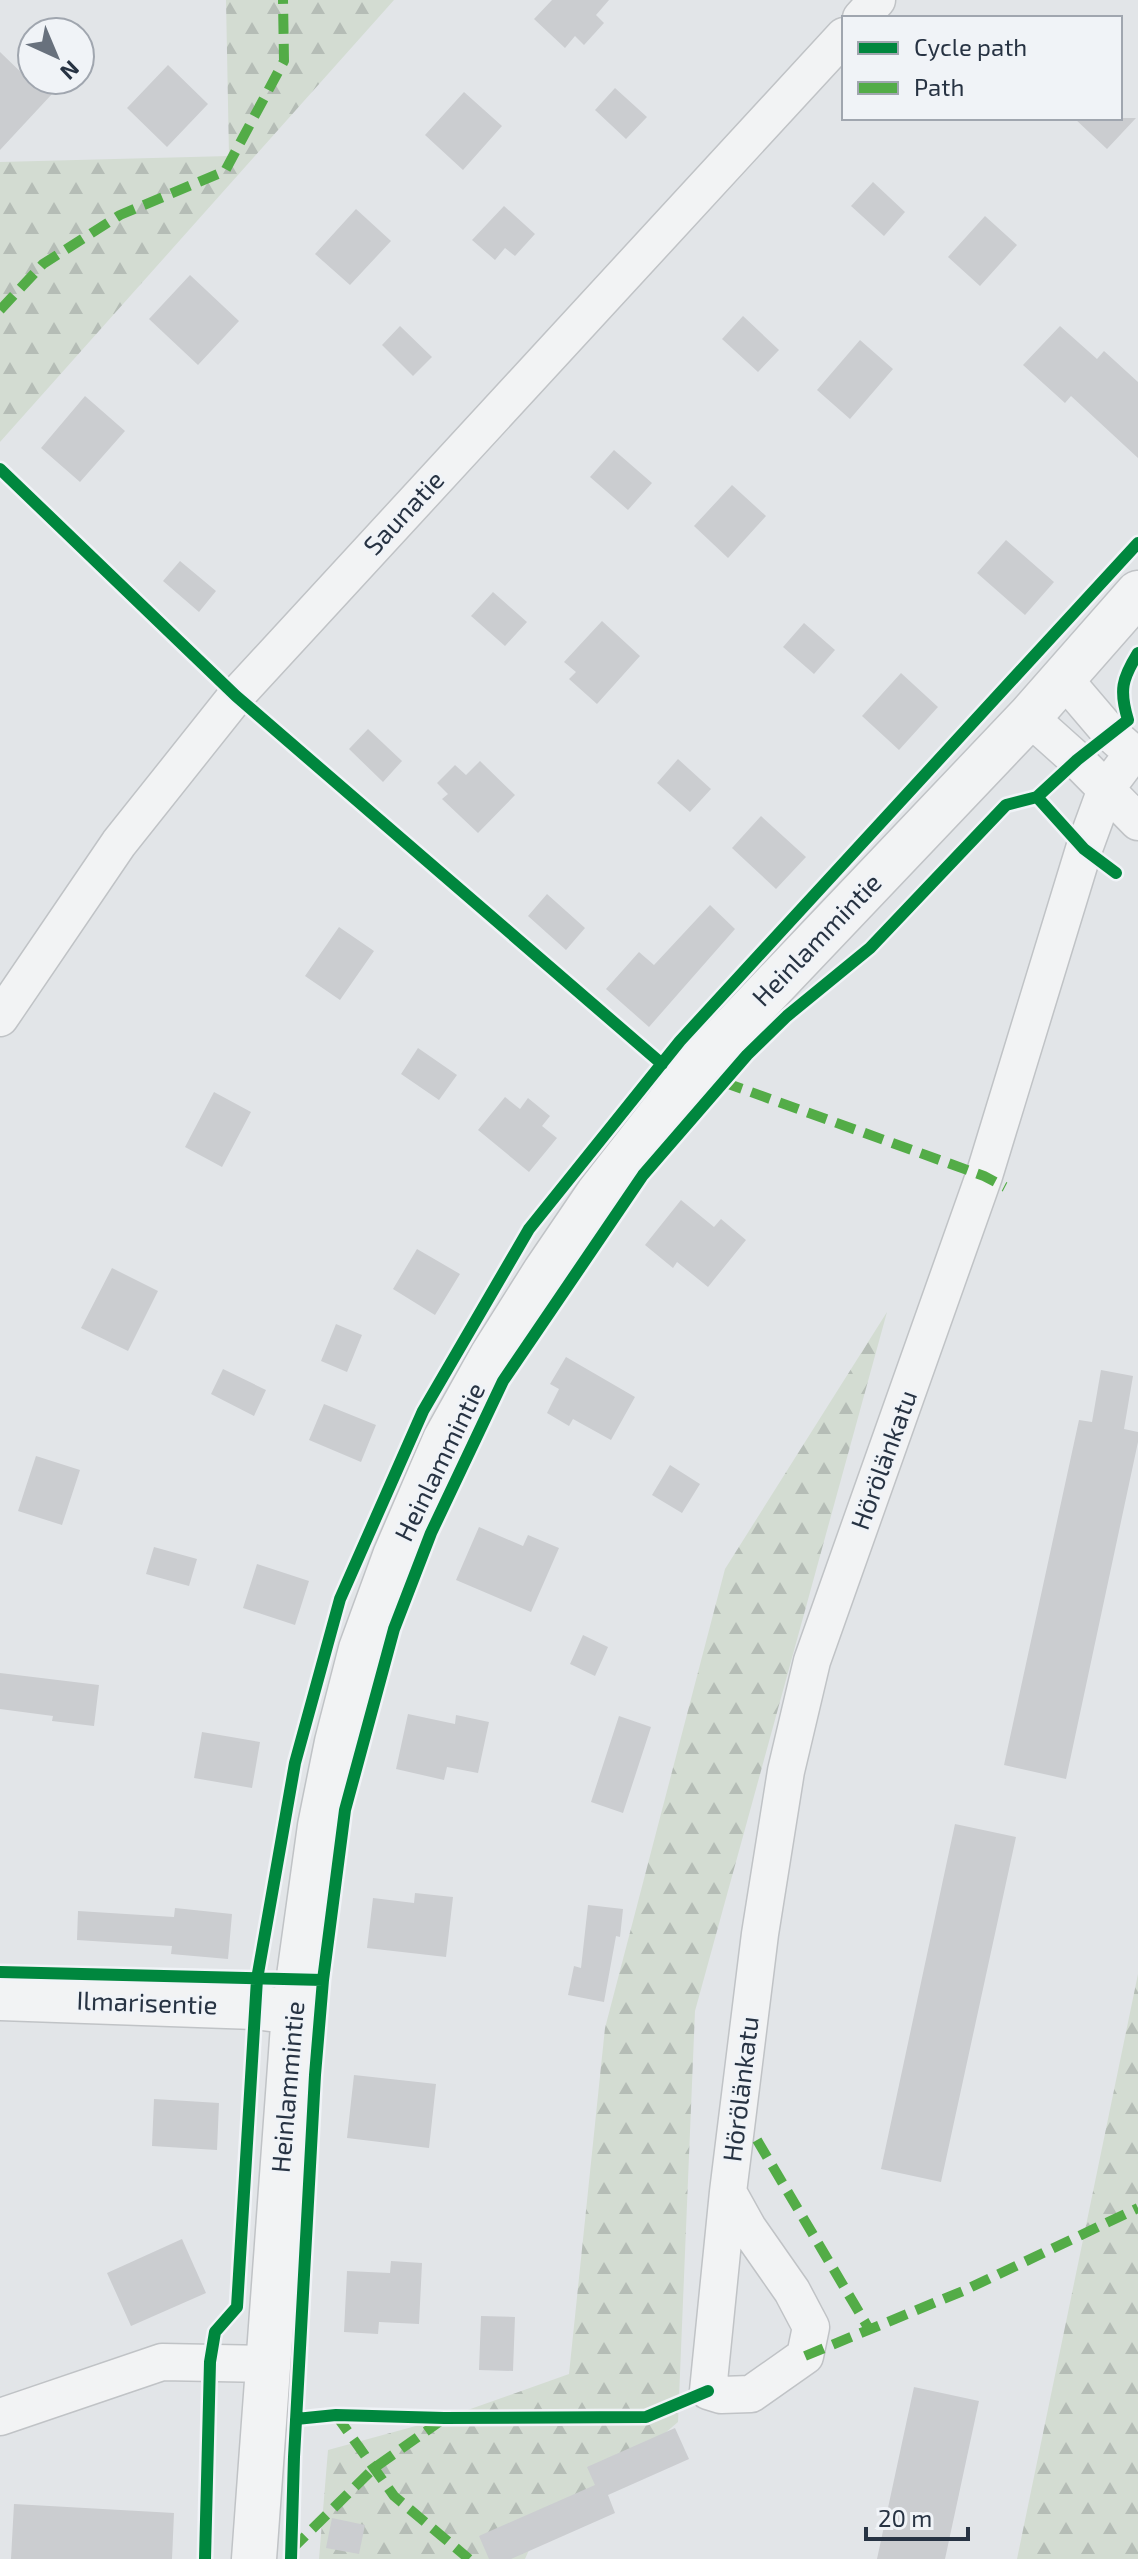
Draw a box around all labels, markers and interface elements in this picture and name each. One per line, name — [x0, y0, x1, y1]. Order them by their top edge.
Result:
north arrow — [16, 16, 96, 96]
legend — [842, 16, 1122, 120]
text: Cycle path — [914, 32, 1027, 61]
text: N — [56, 56, 85, 86]
text: Path — [914, 72, 964, 101]
street label: Saunatie — [356, 464, 449, 560]
street label: Heinlammintie — [745, 866, 887, 1012]
street label: Heinlammintie — [387, 1377, 490, 1546]
street label: Hörölänkatu — [843, 1385, 922, 1534]
street label: Ilmarisentie — [76, 1984, 218, 2019]
street label: Heinlammintie — [264, 2000, 309, 2174]
street label: Hörölänkatu — [715, 2014, 764, 2163]
scale bar — [866, 2491, 968, 2541]
text: 20 m — [878, 2503, 932, 2532]

